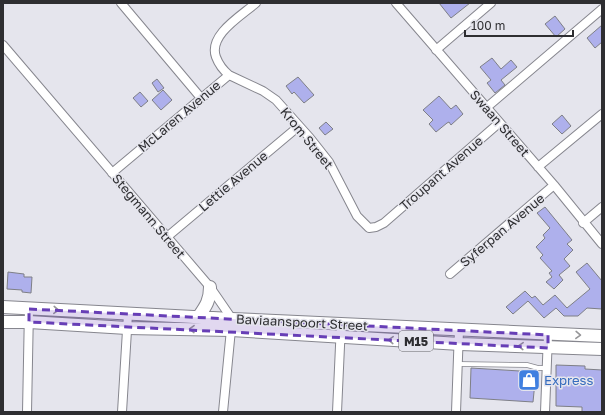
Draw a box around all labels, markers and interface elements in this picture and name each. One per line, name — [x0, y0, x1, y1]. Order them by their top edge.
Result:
scale bar — [465, 12, 573, 38]
text: 100 m — [471, 18, 505, 33]
street label: McLaren Avenue — [134, 77, 224, 155]
street label: Swaan Street — [467, 86, 533, 160]
street label: Krom Street — [277, 104, 337, 172]
street label: Troupant Avenue — [396, 133, 486, 213]
street label: Lettie Avenue — [195, 147, 271, 215]
street label: Stegmann Street — [109, 170, 189, 262]
street label: Syferpan Avenue — [456, 190, 548, 270]
one-way arrow — [53, 306, 59, 315]
street label: Baviaanspoort Street — [236, 311, 368, 333]
one-way arrow — [189, 325, 195, 334]
road number: M15 — [399, 331, 433, 351]
one-way arrow — [575, 331, 581, 339]
one-way arrow — [388, 336, 394, 344]
one-way arrow — [518, 342, 524, 351]
shop icon: Express — [516, 367, 542, 393]
place label: Express — [544, 372, 593, 388]

